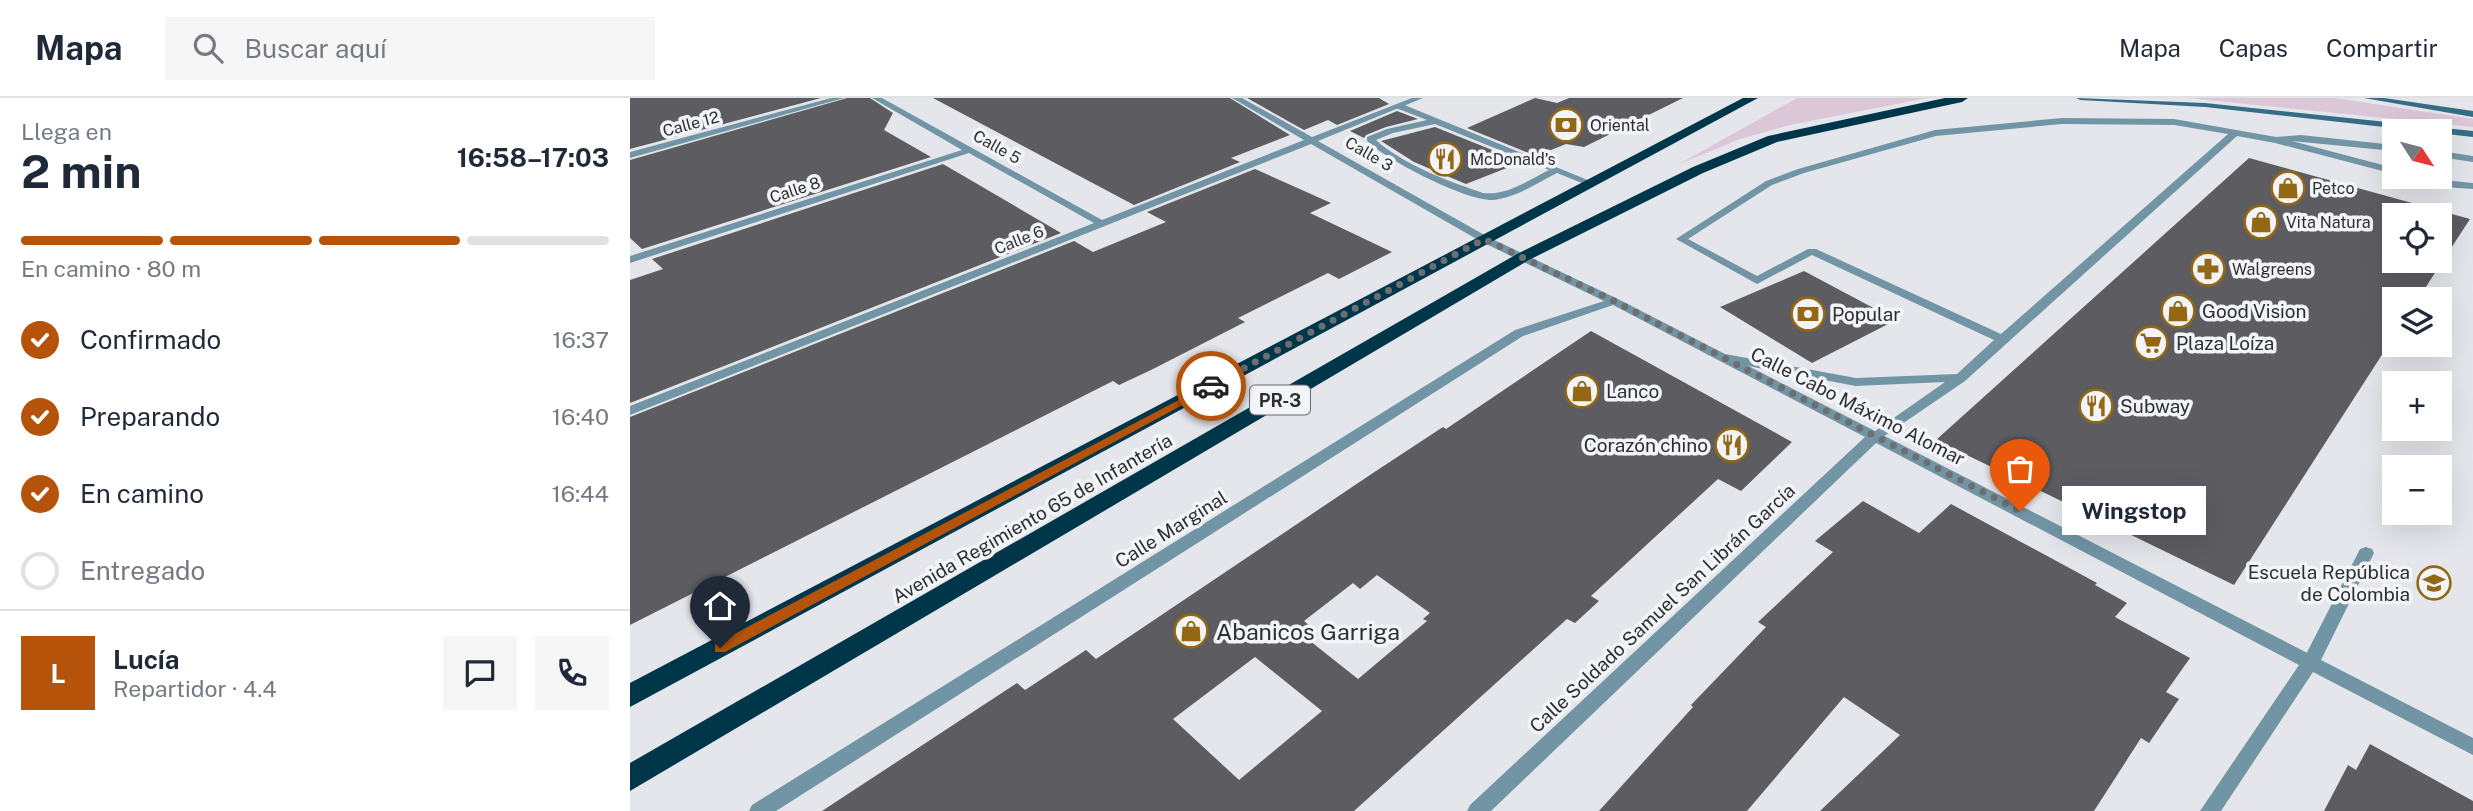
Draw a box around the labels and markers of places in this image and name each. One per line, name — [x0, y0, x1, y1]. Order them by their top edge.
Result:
bank icon: Oriental — [1547, 106, 1585, 144]
place label: Oriental — [1590, 116, 1650, 135]
restaurant icon: McDonald's — [1426, 140, 1464, 178]
place label: McDonald's — [1470, 150, 1556, 169]
shop icon: Petco — [2269, 169, 2307, 207]
place label: Petco — [2312, 179, 2354, 198]
shop icon: Vita Natura — [2242, 203, 2280, 241]
place label: Vita Natura — [2286, 213, 2371, 232]
pharmacy icon: Walgreens — [2189, 250, 2227, 288]
place label: Walgreens — [2232, 260, 2312, 279]
shop icon: Good Vision — [2159, 292, 2197, 330]
bank icon: Popular — [1789, 295, 1827, 333]
place label: Good Vision — [2202, 300, 2306, 322]
place label: Popular — [1832, 303, 1901, 325]
supermarket icon: Plaza Loíza — [2132, 324, 2170, 362]
place label: Plaza Loíza — [2176, 332, 2274, 354]
shop icon: Lanco — [1563, 372, 1601, 410]
place label: Lanco — [1606, 380, 1659, 402]
restaurant icon: Subway — [2077, 387, 2115, 425]
place label: Subway — [2120, 395, 2190, 417]
restaurant icon: Corazón chino — [1713, 426, 1751, 464]
place label: Corazón chino — [1584, 434, 1708, 456]
pin — [1990, 439, 2050, 511]
callout: Wingstop — [2062, 486, 2206, 536]
place label: Escuela República de Colombia — [2248, 561, 2410, 605]
school or university icon: Escuela República de Colombia — [2415, 564, 2453, 602]
pin — [690, 576, 750, 648]
shop icon: Abanicos Garriga — [1172, 612, 1210, 650]
place label: Abanicos Garriga — [1216, 618, 1400, 645]

